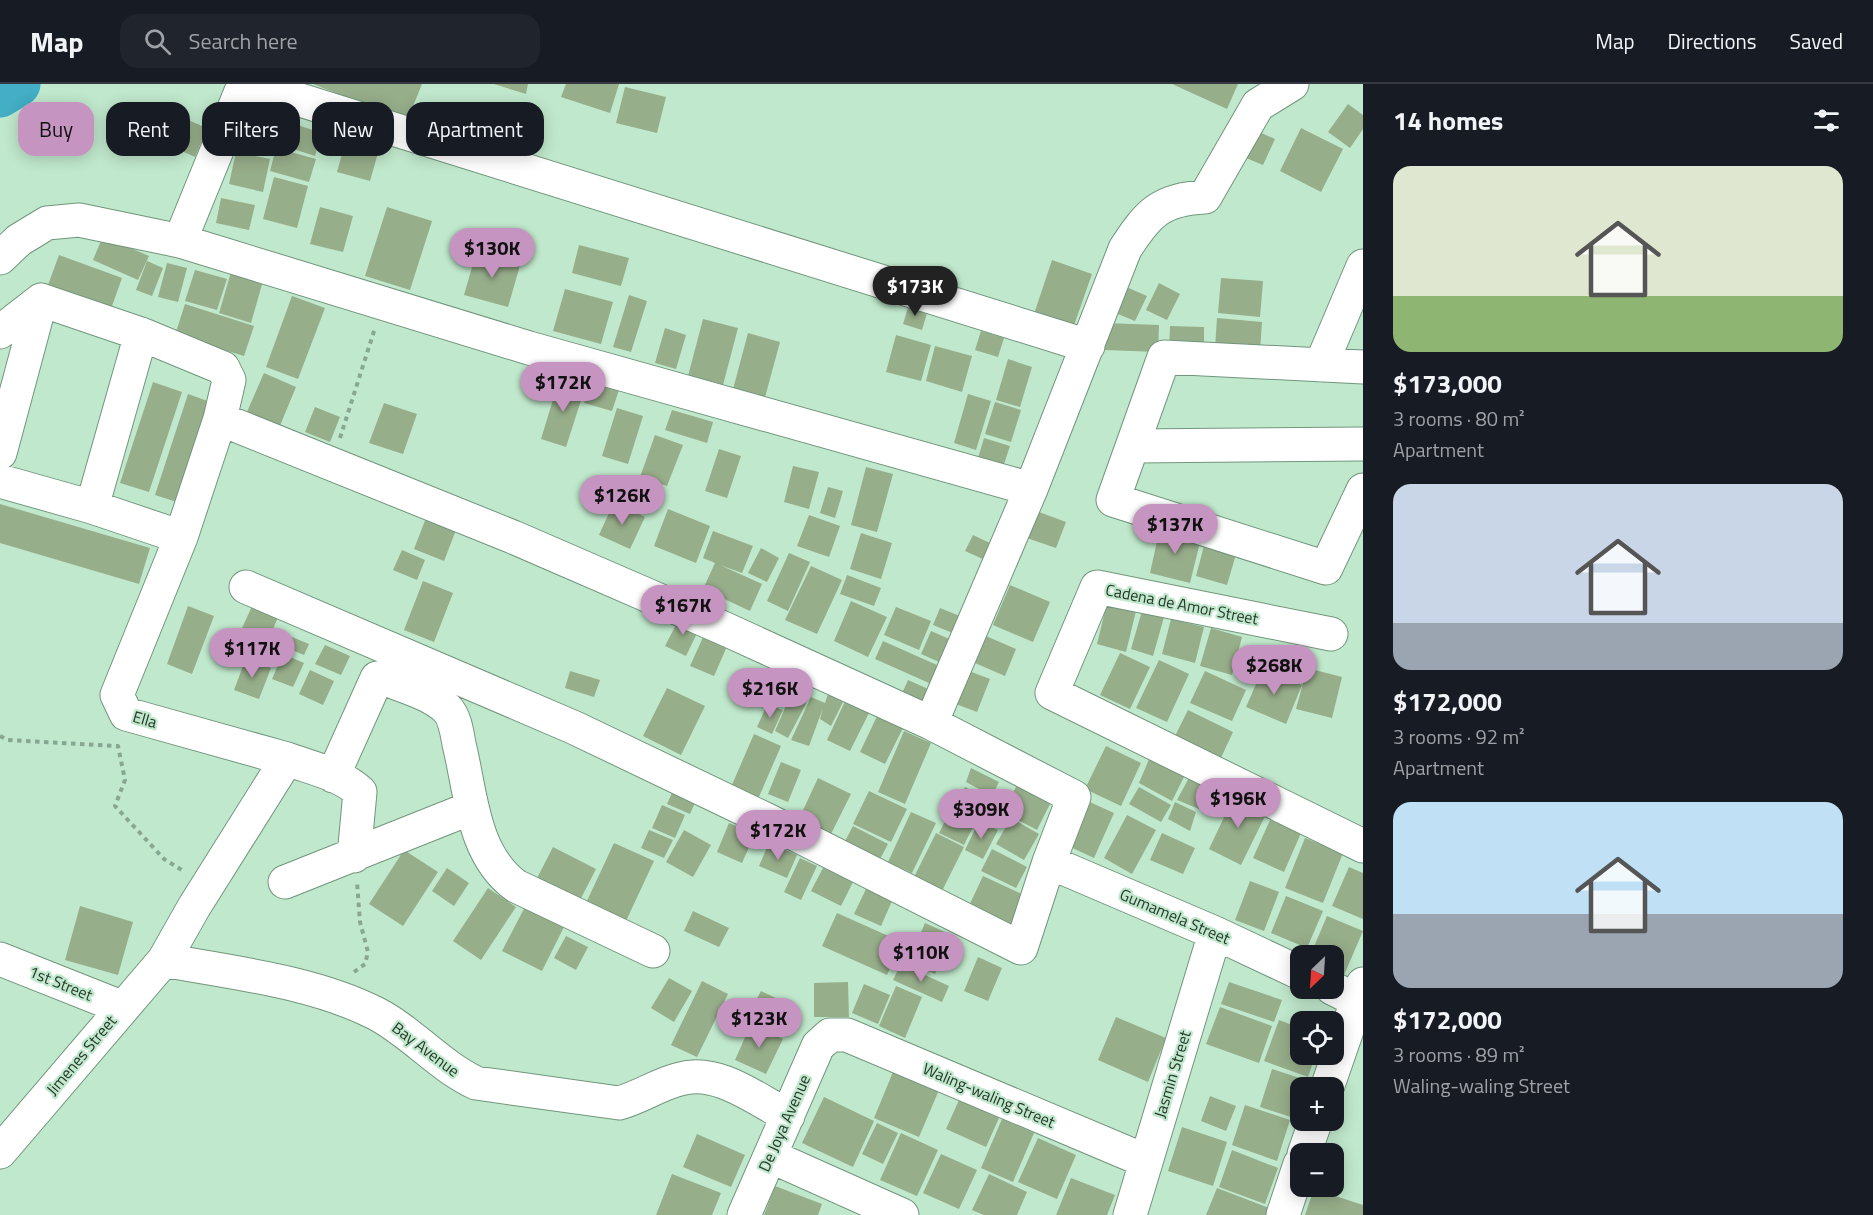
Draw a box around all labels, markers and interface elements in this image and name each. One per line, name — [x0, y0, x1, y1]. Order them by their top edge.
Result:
search box — [120, 14, 540, 68]
text: Map — [30, 20, 84, 63]
text: Search here — [189, 24, 298, 58]
icon: search — [141, 25, 174, 58]
text: Map — [1595, 25, 1635, 57]
text: Directions — [1668, 25, 1757, 57]
text: Saved — [1790, 25, 1843, 57]
text: 14 homes — [1393, 101, 1503, 140]
chip: Buy — [18, 102, 94, 156]
chip: Rent — [106, 102, 190, 156]
chip: Filters — [202, 102, 300, 156]
chip: New — [312, 102, 394, 156]
chip: Apartment — [406, 102, 544, 156]
icon: filters — [1810, 104, 1843, 137]
icon: home — [1564, 205, 1672, 313]
pin: $130K — [450, 228, 534, 279]
text: $130K — [464, 232, 520, 263]
pin: $173K — [873, 266, 957, 317]
text: $173K — [887, 270, 943, 301]
pin: $172K — [521, 362, 605, 413]
text: $173,000 — [1393, 364, 1502, 403]
text: $172K — [535, 366, 591, 397]
text: 3 rooms · 80 m² — [1393, 403, 1525, 434]
text: Apartment — [1393, 434, 1484, 465]
pin: $126K — [580, 475, 664, 526]
text: $126K — [594, 479, 650, 510]
pin: $137K — [1133, 504, 1217, 555]
text: $137K — [1147, 508, 1203, 539]
icon: home — [1564, 523, 1672, 631]
street label: Cadena de Amor Street — [1104, 577, 1261, 631]
pin: $167K — [641, 585, 725, 636]
text: $167K — [655, 589, 711, 620]
pin: $117K — [210, 628, 294, 679]
text: $117K — [224, 632, 280, 663]
pin: $268K — [1232, 645, 1316, 696]
text: $268K — [1246, 649, 1302, 680]
pin: $216K — [728, 668, 812, 719]
text: $216K — [742, 672, 798, 703]
text: $172,000 — [1393, 682, 1502, 721]
street label: Ella — [130, 704, 160, 734]
text: 3 rooms · 92 m² — [1393, 721, 1525, 752]
text: Apartment — [1393, 752, 1484, 783]
pin: $196K — [1196, 778, 1280, 829]
text: $196K — [1210, 782, 1266, 813]
pin: $309K — [939, 789, 1023, 840]
text: $309K — [953, 793, 1009, 824]
pin: $172K — [736, 810, 820, 861]
text: $172K — [750, 814, 806, 845]
icon: home — [1564, 841, 1672, 949]
street label: Gumamela Street — [1116, 882, 1234, 950]
pin: $110K — [879, 932, 963, 983]
text: $110K — [893, 936, 949, 967]
north arrow — [1290, 945, 1344, 999]
map controls — [1290, 945, 1344, 1197]
street label: 1st Street — [26, 959, 97, 1007]
pin: $123K — [717, 998, 801, 1049]
text: $172,000 — [1393, 1000, 1502, 1039]
text: $123K — [731, 1002, 787, 1033]
street label: Jimenes Street — [40, 1009, 122, 1100]
button: locate — [1290, 1011, 1344, 1065]
street label: Bay Avenue — [387, 1016, 465, 1082]
street label: Jasmin Street — [1147, 1027, 1197, 1121]
text: 3 rooms · 89 m² — [1393, 1039, 1525, 1070]
street label: Waling-waling Street — [919, 1056, 1059, 1134]
text: Waling-waling Street — [1393, 1070, 1570, 1101]
street label: De Joya Avenue — [752, 1071, 816, 1175]
button: + — [1290, 1077, 1344, 1131]
button: − — [1290, 1143, 1344, 1197]

